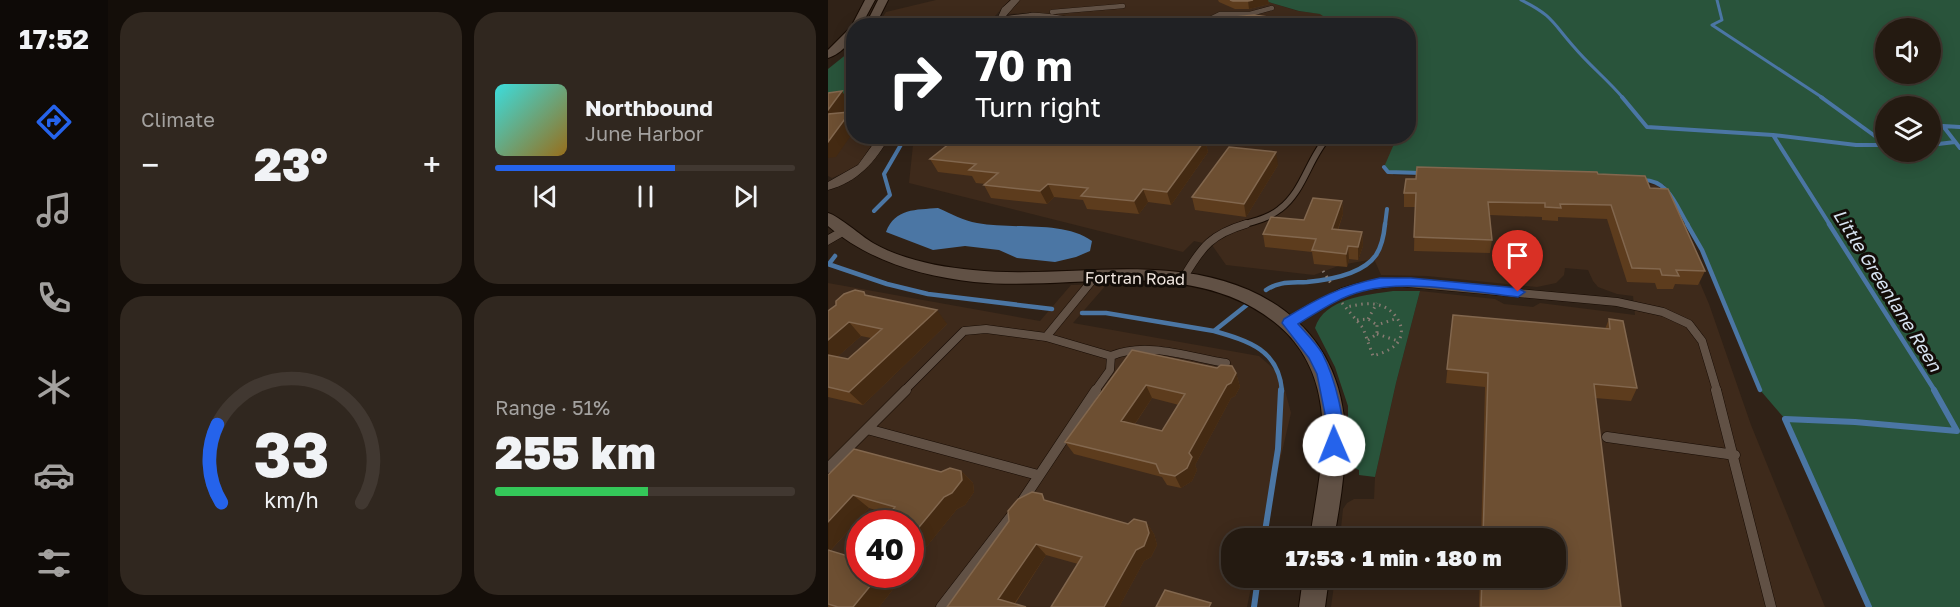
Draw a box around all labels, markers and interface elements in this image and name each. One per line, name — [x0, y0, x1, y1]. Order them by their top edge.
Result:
map controls — [1875, 18, 1941, 162]
button: sound — [1875, 18, 1941, 84]
text: 17:52 — [19, 23, 89, 55]
text: 70 m — [975, 40, 1072, 90]
icon: right — [876, 42, 954, 120]
text: Turn right — [975, 91, 1101, 123]
text: Northbound — [585, 94, 713, 121]
button: layers — [1875, 96, 1941, 162]
icon: directions — [33, 101, 75, 143]
text: Climate — [141, 107, 215, 131]
text: June Harbor — [585, 121, 704, 145]
text: 23° — [254, 137, 328, 191]
text: − — [141, 145, 159, 184]
text: + — [423, 145, 441, 184]
icon: previous — [529, 180, 562, 213]
icon: pause — [629, 180, 662, 213]
icon: next — [729, 180, 762, 213]
icon: music — [33, 189, 75, 231]
water label: Little Greenlane Reen — [1829, 205, 1947, 376]
pin — [1492, 230, 1543, 292]
icon: arrive — [1501, 239, 1534, 272]
street label: Fortran Road — [1085, 267, 1185, 289]
icon: phone — [33, 277, 75, 319]
icon: climate — [33, 366, 75, 408]
text: Range · 51% — [495, 395, 610, 419]
position arrow — [1302, 413, 1366, 477]
text: 33 — [253, 416, 329, 491]
text: 255 km — [495, 425, 656, 479]
icon: car — [33, 454, 75, 496]
text: km/h — [264, 487, 318, 513]
speed limit sign: 40 — [846, 510, 924, 588]
icon: filters — [33, 542, 75, 584]
text: 17:53 · 1 min · 180 m — [1285, 544, 1502, 571]

